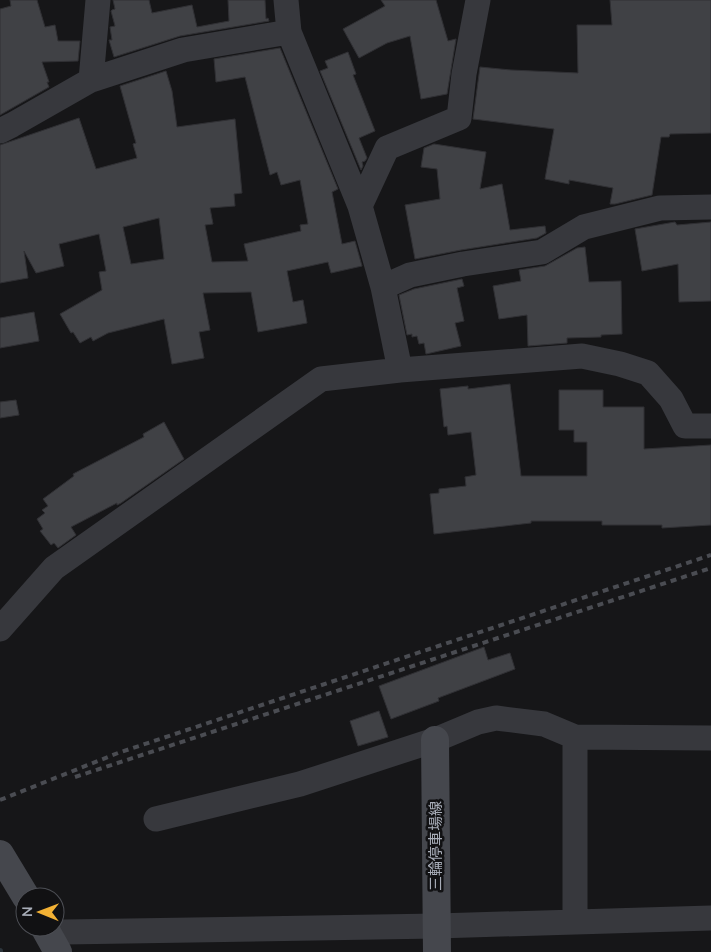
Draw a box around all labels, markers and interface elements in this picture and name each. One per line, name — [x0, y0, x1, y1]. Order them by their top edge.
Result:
street label: 三輪停車場線 — [426, 801, 446, 891]
north arrow — [15, 887, 65, 937]
text: N — [18, 906, 37, 917]

